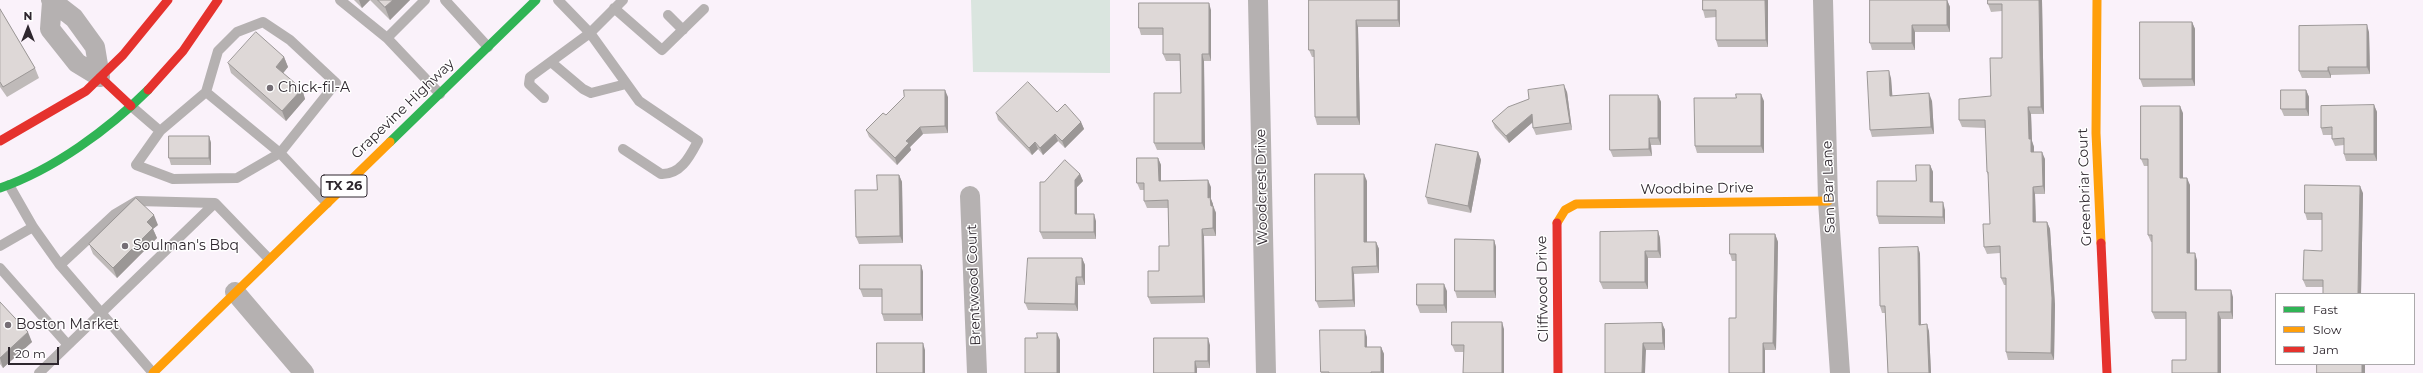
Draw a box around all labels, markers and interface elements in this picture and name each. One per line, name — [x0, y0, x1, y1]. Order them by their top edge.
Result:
north arrow — [8, 8, 48, 48]
text: N — [24, 9, 32, 23]
street label: Grapevine Highway — [348, 56, 458, 162]
place label: Chick-fil-A — [278, 80, 350, 96]
marker: Chick-fil-A — [265, 83, 275, 93]
street label: Greenbriar Court — [2075, 128, 2095, 246]
street label: Woodcrest Drive — [1253, 129, 1271, 245]
street label: San Bar Lane — [1819, 140, 1839, 234]
road number: TX 26 — [321, 175, 367, 197]
street label: Woodbine Drive — [1640, 180, 1754, 198]
street label: Brentwood Court — [963, 224, 985, 346]
street label: Cliffwood Drive — [1534, 236, 1552, 342]
place label: Soulman's Bbq — [133, 238, 239, 254]
marker: Soulman's Bbq — [120, 241, 130, 251]
legend — [2275, 293, 2415, 365]
text: Fast — [2313, 302, 2338, 317]
place label: Boston Market — [16, 317, 119, 333]
marker: Boston Market — [3, 320, 13, 330]
text: Slow — [2313, 322, 2342, 337]
scale bar — [10, 339, 61, 365]
text: Jam — [2313, 342, 2339, 357]
text: 20 m — [15, 346, 46, 361]

